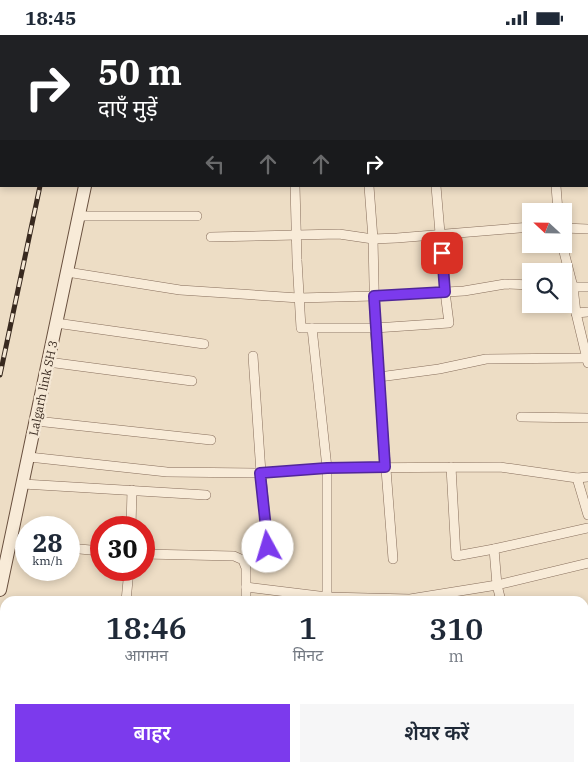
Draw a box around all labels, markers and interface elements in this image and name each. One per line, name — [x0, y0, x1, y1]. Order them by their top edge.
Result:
text: 18:45 — [25, 6, 76, 30]
text: 50 m — [98, 49, 182, 95]
icon: right — [15, 55, 80, 120]
text: दाएँ मुड़ें — [98, 93, 158, 122]
icon: left — [201, 150, 229, 178]
icon: ahead — [254, 150, 282, 178]
icon: ahead — [307, 150, 335, 178]
icon: right — [360, 150, 388, 178]
north arrow — [522, 203, 572, 253]
map controls — [522, 203, 572, 313]
pin — [421, 232, 463, 274]
icon: arrive — [428, 239, 456, 267]
button: search — [522, 263, 572, 313]
street label: Lalgarh link SH 3 — [26, 339, 60, 437]
speed limit sign: 30 — [90, 516, 155, 581]
position arrow — [241, 520, 293, 572]
text: 28 — [32, 526, 63, 559]
text: km/h — [32, 553, 63, 568]
text: 18:46 — [106, 608, 187, 647]
text: 1 — [299, 608, 317, 647]
text: 310 — [429, 609, 483, 648]
text: आगमन — [124, 645, 168, 665]
text: मिनट — [293, 645, 323, 665]
text: m — [449, 646, 464, 666]
button: बाहर — [15, 704, 290, 762]
button: शेयर करें — [300, 704, 574, 762]

